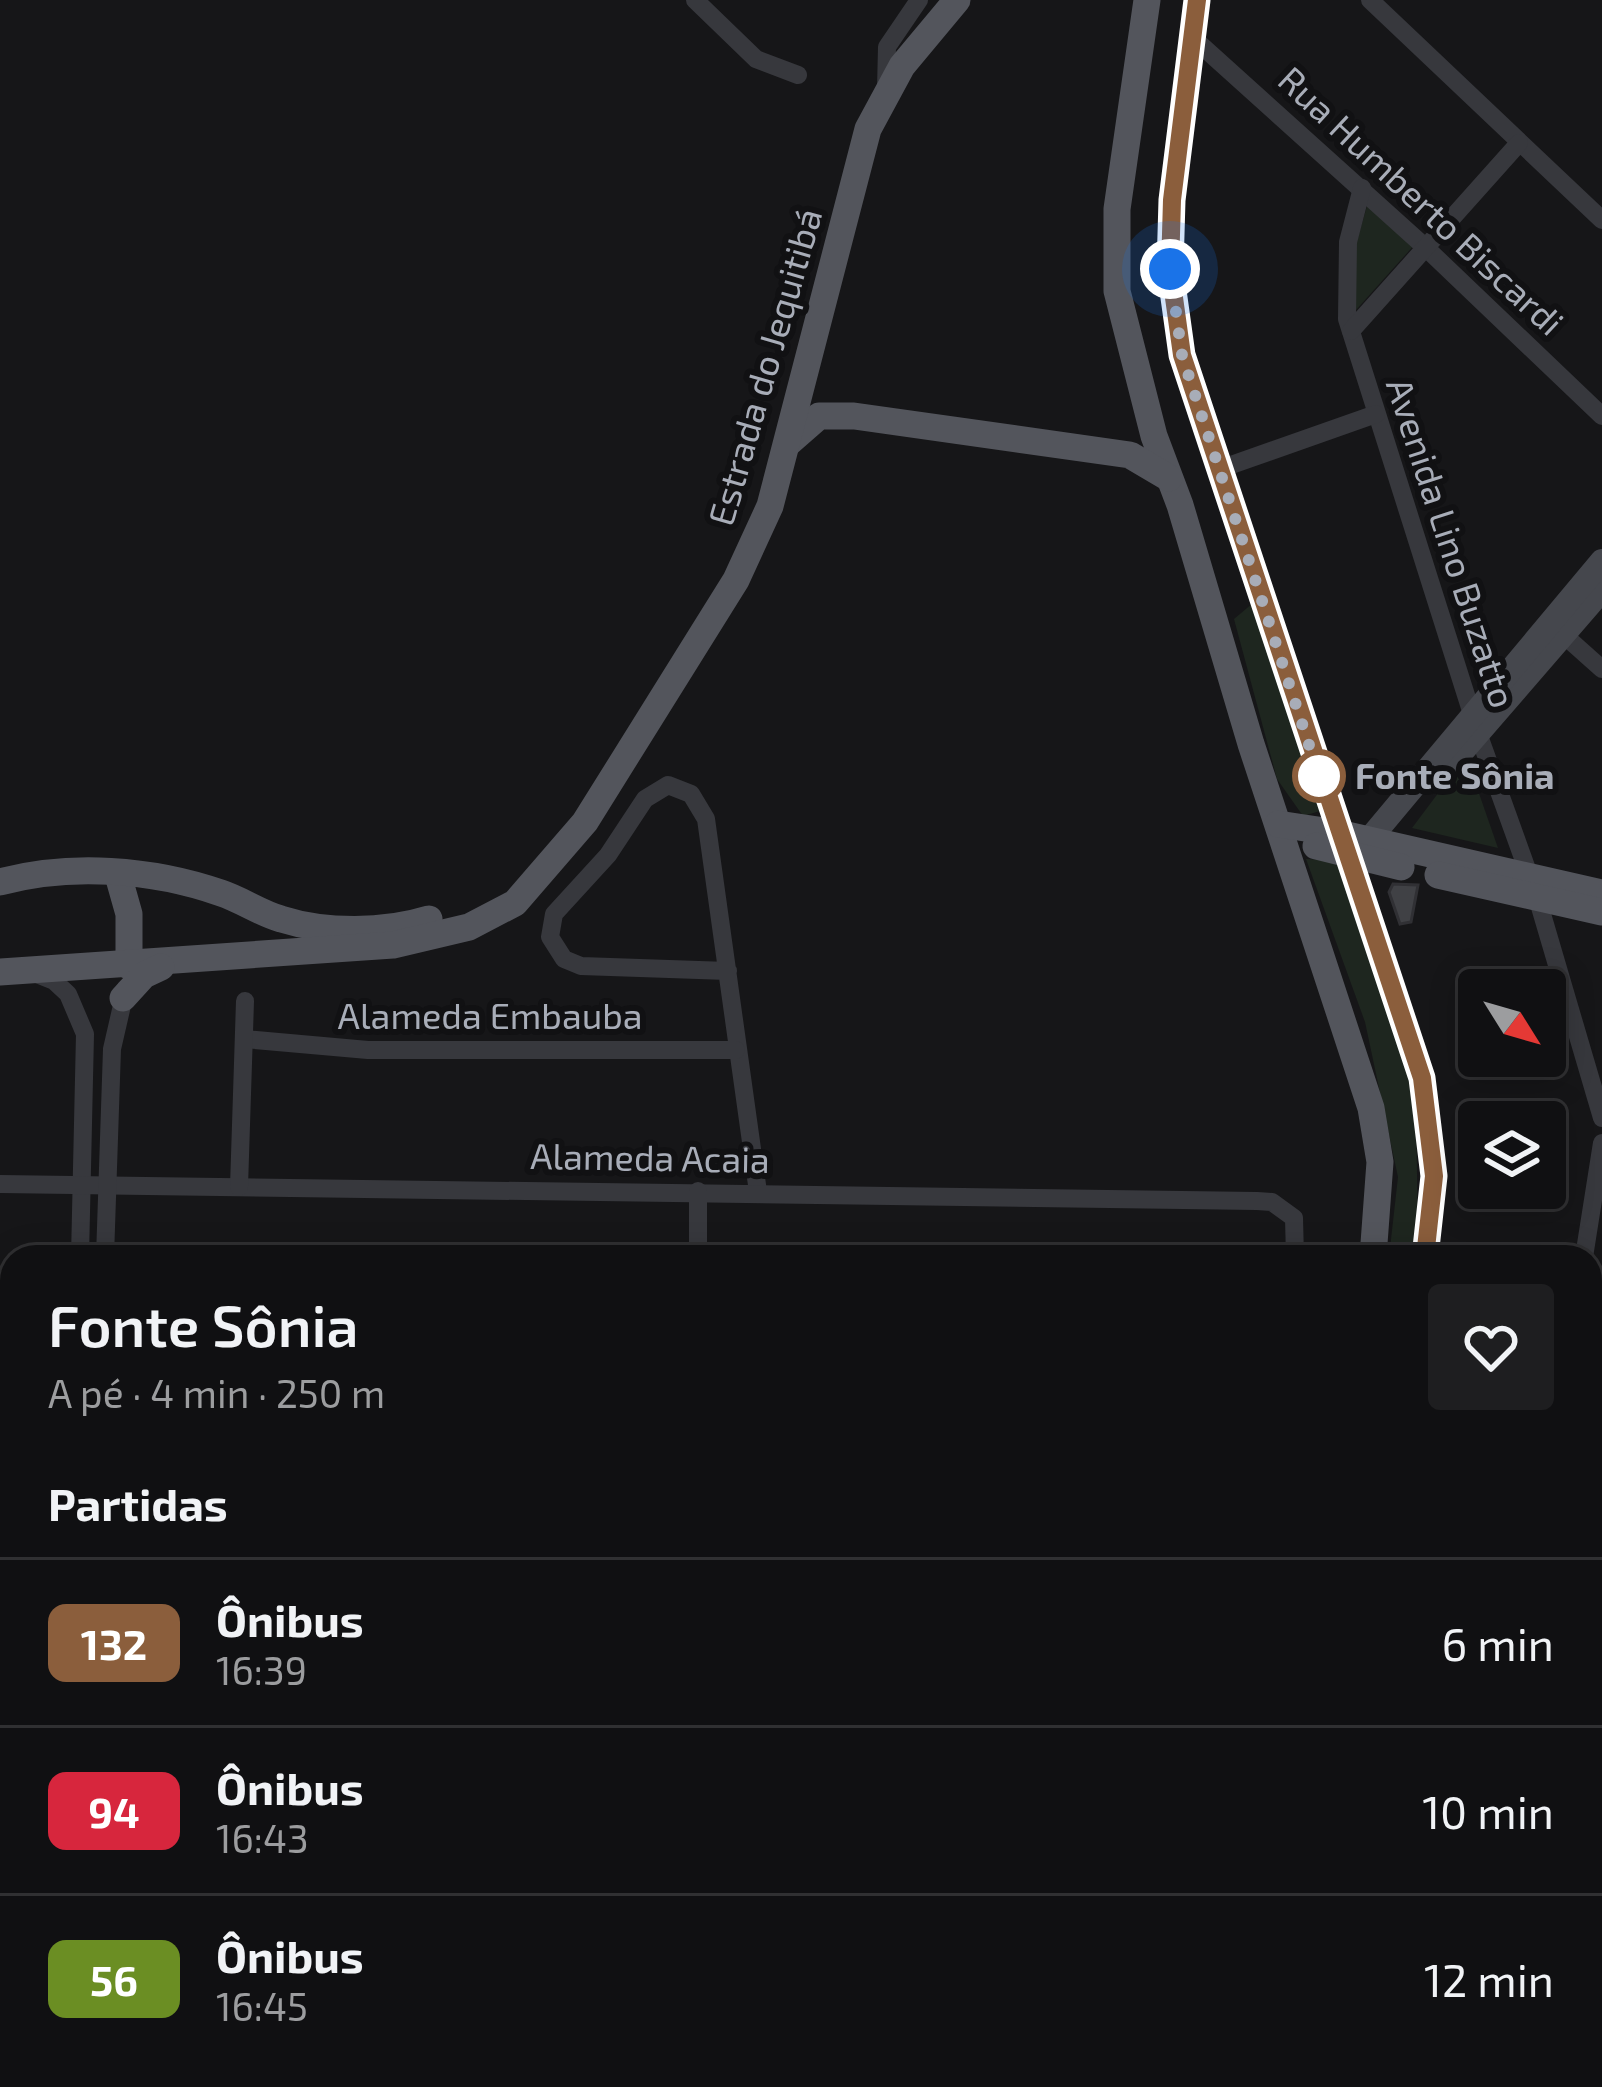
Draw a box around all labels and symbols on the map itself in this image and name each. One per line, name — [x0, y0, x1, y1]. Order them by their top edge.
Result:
street label: Rua Humberto Biscardi — [1271, 57, 1573, 343]
street label: Estrada do Jequitibá — [698, 203, 829, 530]
your location — [1140, 239, 1200, 299]
street label: Avenida Lino Buzatto — [1379, 372, 1526, 713]
marker: Fonte Sônia — [1294, 751, 1344, 801]
place label: Fonte Sônia — [1355, 753, 1555, 796]
north arrow — [1458, 969, 1566, 1077]
street label: Alameda Embauba — [338, 993, 642, 1036]
street label: Alameda Acaia — [530, 1133, 770, 1180]

